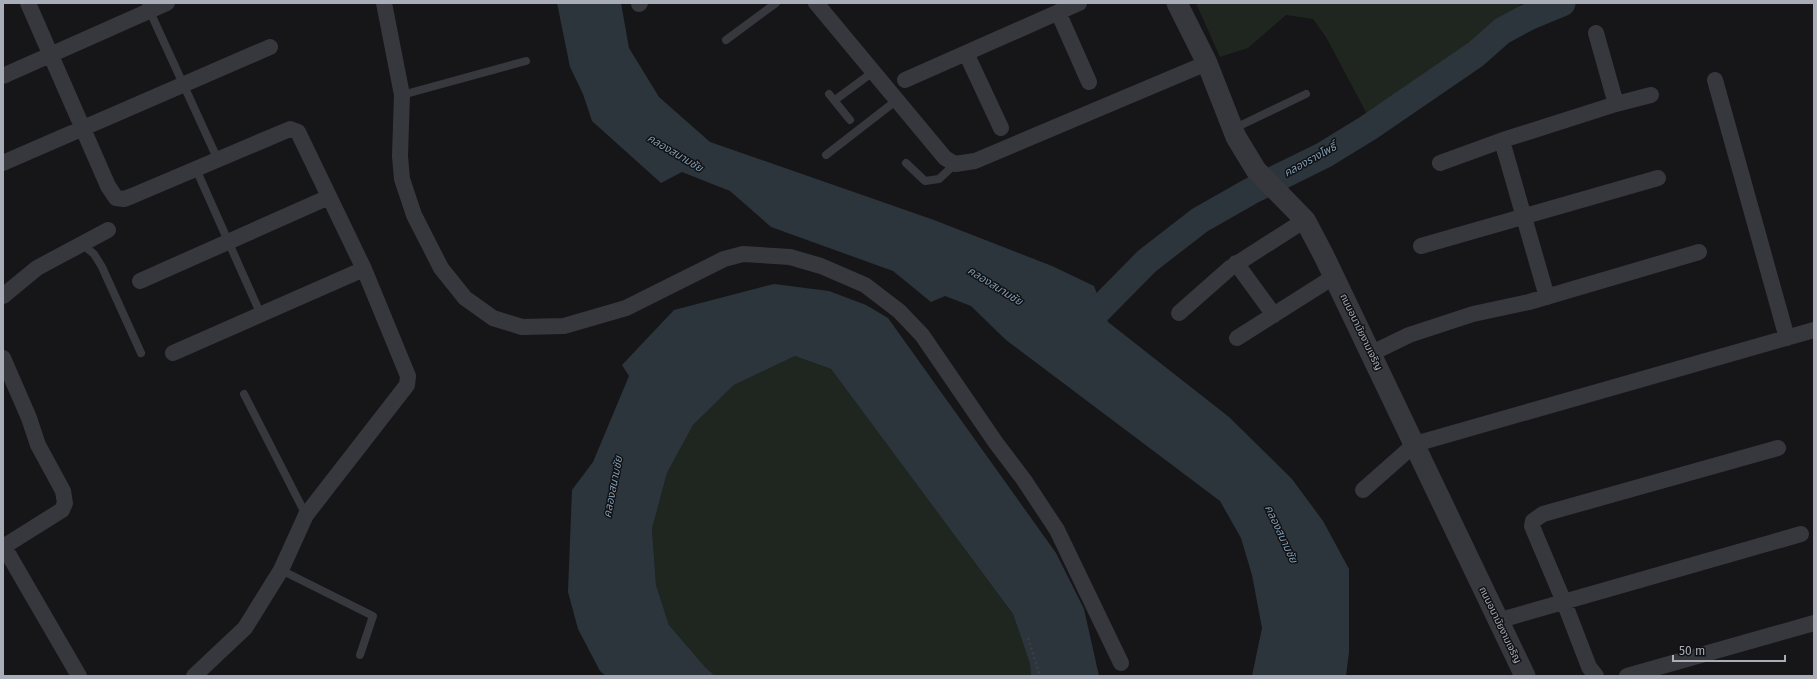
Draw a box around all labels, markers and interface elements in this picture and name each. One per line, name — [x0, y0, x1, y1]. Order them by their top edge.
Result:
water label: คลองสนามชัย — [645, 131, 706, 175]
water label: คลองรางโพธิ์ — [1281, 138, 1341, 180]
water label: คลองสนามชัย — [965, 264, 1026, 309]
street label: ถนนอนามัยงามเจริญ — [1337, 292, 1385, 372]
water label: คลองสนามชัย — [601, 454, 626, 519]
water label: คลองสนามชัย — [1262, 503, 1301, 566]
street label: ถนนอนามัยงามเจริญ — [1476, 585, 1524, 665]
scale bar — [1673, 637, 1785, 663]
text: 50 m — [1679, 644, 1705, 658]

